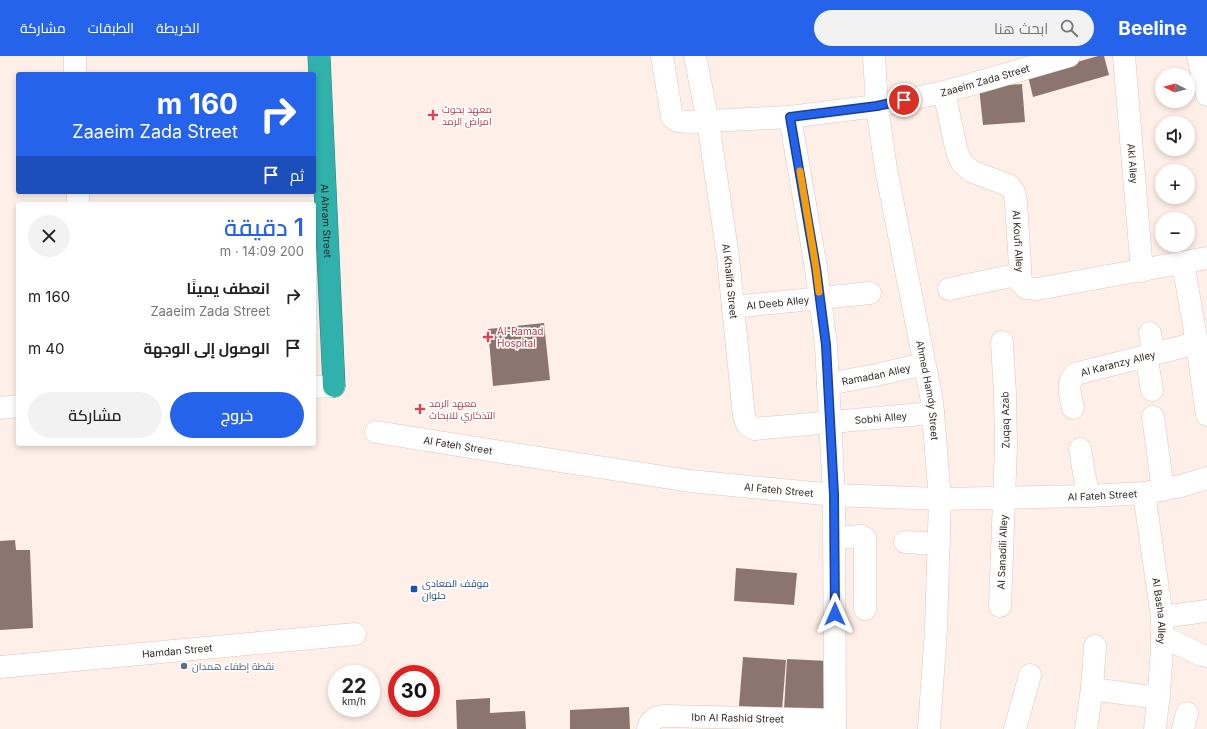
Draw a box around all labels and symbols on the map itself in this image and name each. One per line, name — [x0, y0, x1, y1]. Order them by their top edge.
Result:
street label: Zaaeim Zada Street — [939, 62, 1031, 99]
north arrow — [1155, 68, 1195, 108]
pin — [887, 83, 921, 117]
place label: معهد بحوث امراض الرمد — [442, 103, 492, 128]
marker: معهد بحوث امراض الرمد — [427, 109, 439, 121]
street label: Akl Alley — [1125, 143, 1141, 185]
street label: Al Ahram Street — [319, 183, 334, 259]
street label: Al Koufi Alley — [1011, 210, 1026, 273]
street label: Al Khalifa Street — [720, 243, 740, 320]
street label: Al Deeb Alley — [746, 293, 810, 312]
place label: Al-Ramad Hospital — [497, 325, 543, 349]
marker: Al-Ramad Hospital — [482, 331, 494, 343]
street label: Ahmed Hamdy Street — [914, 339, 941, 441]
street label: Al Karanzy Alley — [1079, 348, 1157, 378]
street label: Ramadan Alley — [841, 361, 912, 387]
street label: Zuqaq Azab — [999, 391, 1011, 449]
place label: معهد الرمد التذكاري للابحاث — [429, 397, 495, 423]
marker: معهد الرمد التذكاري للابحاث — [414, 403, 426, 415]
street label: Sobhi Alley — [854, 409, 908, 426]
street label: Al Fateh Street — [423, 434, 494, 457]
street label: Al Fateh Street — [744, 480, 815, 499]
street label: Al Fateh Street — [1068, 487, 1138, 502]
street label: Al Sanadili Alley — [995, 514, 1009, 590]
place label: موقف المعادى حلوان — [422, 577, 489, 602]
street label: Al Basha Alley — [1150, 577, 1168, 645]
marker: موقف المعادى حلوان — [409, 584, 419, 594]
position arrow — [814, 593, 856, 635]
street label: Hamdan Street — [142, 641, 214, 660]
place label: نقطة إطفاء همدان — [192, 660, 274, 673]
marker: نقطة إطفاء همدان — [179, 661, 189, 671]
speed limit sign: 30 — [388, 665, 440, 717]
street label: Ibn Al Rashid Street — [691, 711, 785, 725]

